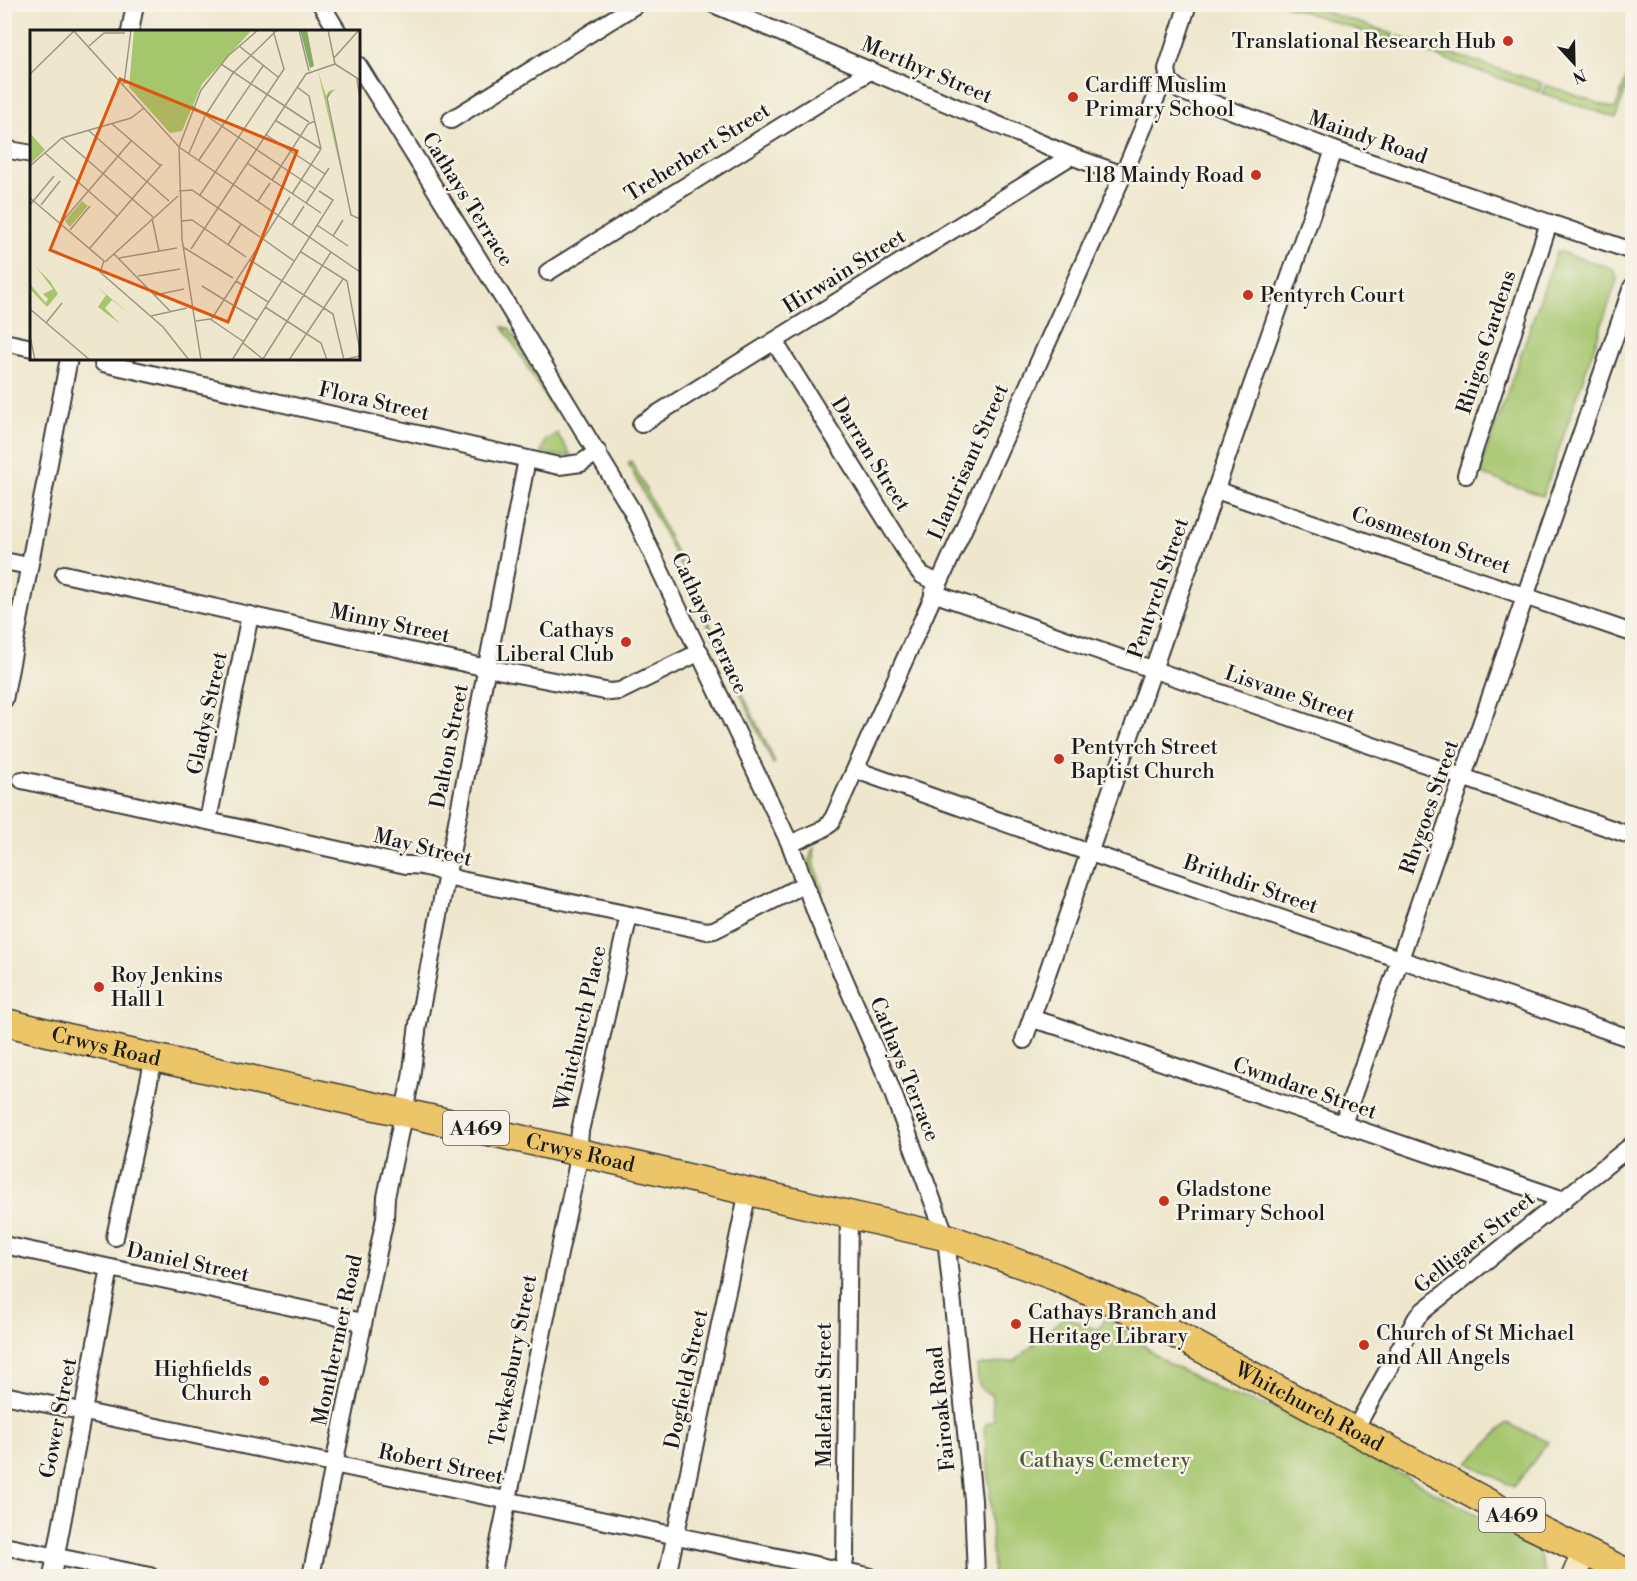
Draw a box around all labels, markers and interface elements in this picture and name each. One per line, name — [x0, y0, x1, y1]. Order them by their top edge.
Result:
place label: Translational Research Hub — [1232, 29, 1496, 55]
inset map — [30, 30, 360, 360]
street label: Merthyr Street — [857, 32, 996, 110]
north arrow — [1544, 33, 1604, 93]
marker: Translational Research Hub — [1501, 34, 1515, 48]
text: N — [1569, 64, 1589, 88]
place label: Cardiff Muslim Primary School — [1085, 73, 1234, 123]
marker: Cardiff Muslim Primary School — [1066, 90, 1080, 104]
street label: Treherbert Street — [620, 97, 775, 208]
street label: Maindy Road — [1305, 105, 1431, 170]
street label: Cathays Terrace — [416, 128, 519, 271]
place label: 118 Maindy Road — [1084, 163, 1244, 189]
marker: 118 Maindy Road — [1249, 168, 1263, 182]
street label: Hirwain Street — [778, 224, 911, 320]
street label: Rhigos Gardens — [1452, 267, 1522, 417]
place label: Pentyrch Court — [1260, 283, 1406, 309]
marker: Pentyrch Court — [1241, 288, 1255, 302]
street label: Flora Street — [316, 377, 432, 427]
street label: Llantrisant Street — [923, 380, 1015, 545]
street label: Darran Street — [825, 393, 916, 517]
street label: Cosmeston Street — [1348, 502, 1514, 581]
street label: Pentyrch Street — [1123, 514, 1195, 662]
street label: Cathays Terrace — [665, 548, 753, 698]
street label: Minny Street — [327, 599, 453, 649]
place label: Cathays Liberal Club — [496, 618, 614, 668]
marker: Cathays Liberal Club — [619, 635, 633, 649]
street label: Gladys Street — [182, 649, 234, 777]
street label: Lisvane Street — [1221, 661, 1359, 730]
street label: Dalton Street — [425, 681, 475, 811]
place label: Pentyrch Street Baptist Church — [1070, 735, 1218, 785]
street label: Rhygoes Street — [1395, 736, 1465, 878]
marker: Pentyrch Street Baptist Church — [1052, 752, 1066, 766]
street label: May Street — [371, 823, 475, 873]
street label: Brithdir Street — [1179, 849, 1322, 920]
street label: Whitchurch Place — [549, 943, 613, 1114]
place label: Roy Jenkins Hall 1 — [111, 963, 223, 1013]
marker: Roy Jenkins Hall 1 — [92, 980, 106, 994]
street label: Cathays Terrace — [863, 993, 945, 1145]
street label: Crwys Road — [49, 1022, 163, 1073]
street label: Cwmdare Street — [1229, 1052, 1381, 1126]
road number: A469 — [443, 1111, 509, 1145]
street label: Crwys Road — [523, 1128, 637, 1179]
place label: Gladstone Primary School — [1176, 1177, 1325, 1227]
street label: Gelligaer Street — [1409, 1186, 1541, 1299]
marker: Gladstone Primary School — [1157, 1194, 1171, 1208]
street label: Daniel Street — [124, 1237, 252, 1289]
street label: Monthermer Road — [307, 1252, 369, 1428]
street label: Tewkesbury Street — [485, 1272, 543, 1448]
place label: Cathays Branch and Heritage Library — [1028, 1300, 1217, 1350]
street label: Dogfield Street — [660, 1307, 715, 1451]
marker: Cathays Branch and Heritage Library — [1009, 1317, 1023, 1331]
place label: Church of St Michael and All Angels — [1376, 1321, 1574, 1371]
street label: Malefant Street — [812, 1322, 838, 1468]
marker: Church of St Michael and All Angels — [1357, 1338, 1371, 1352]
street label: Fairoak Road — [923, 1345, 961, 1473]
street label: Gower Street — [35, 1355, 84, 1481]
street label: Whitchurch Road — [1229, 1356, 1388, 1458]
place label: Highfields Church — [154, 1357, 252, 1407]
marker: Highfields Church — [257, 1374, 271, 1388]
street label: Robert Street — [376, 1439, 506, 1491]
park label: Cathays Cemetery — [1019, 1448, 1191, 1474]
road number: A469 — [1479, 1498, 1545, 1532]

